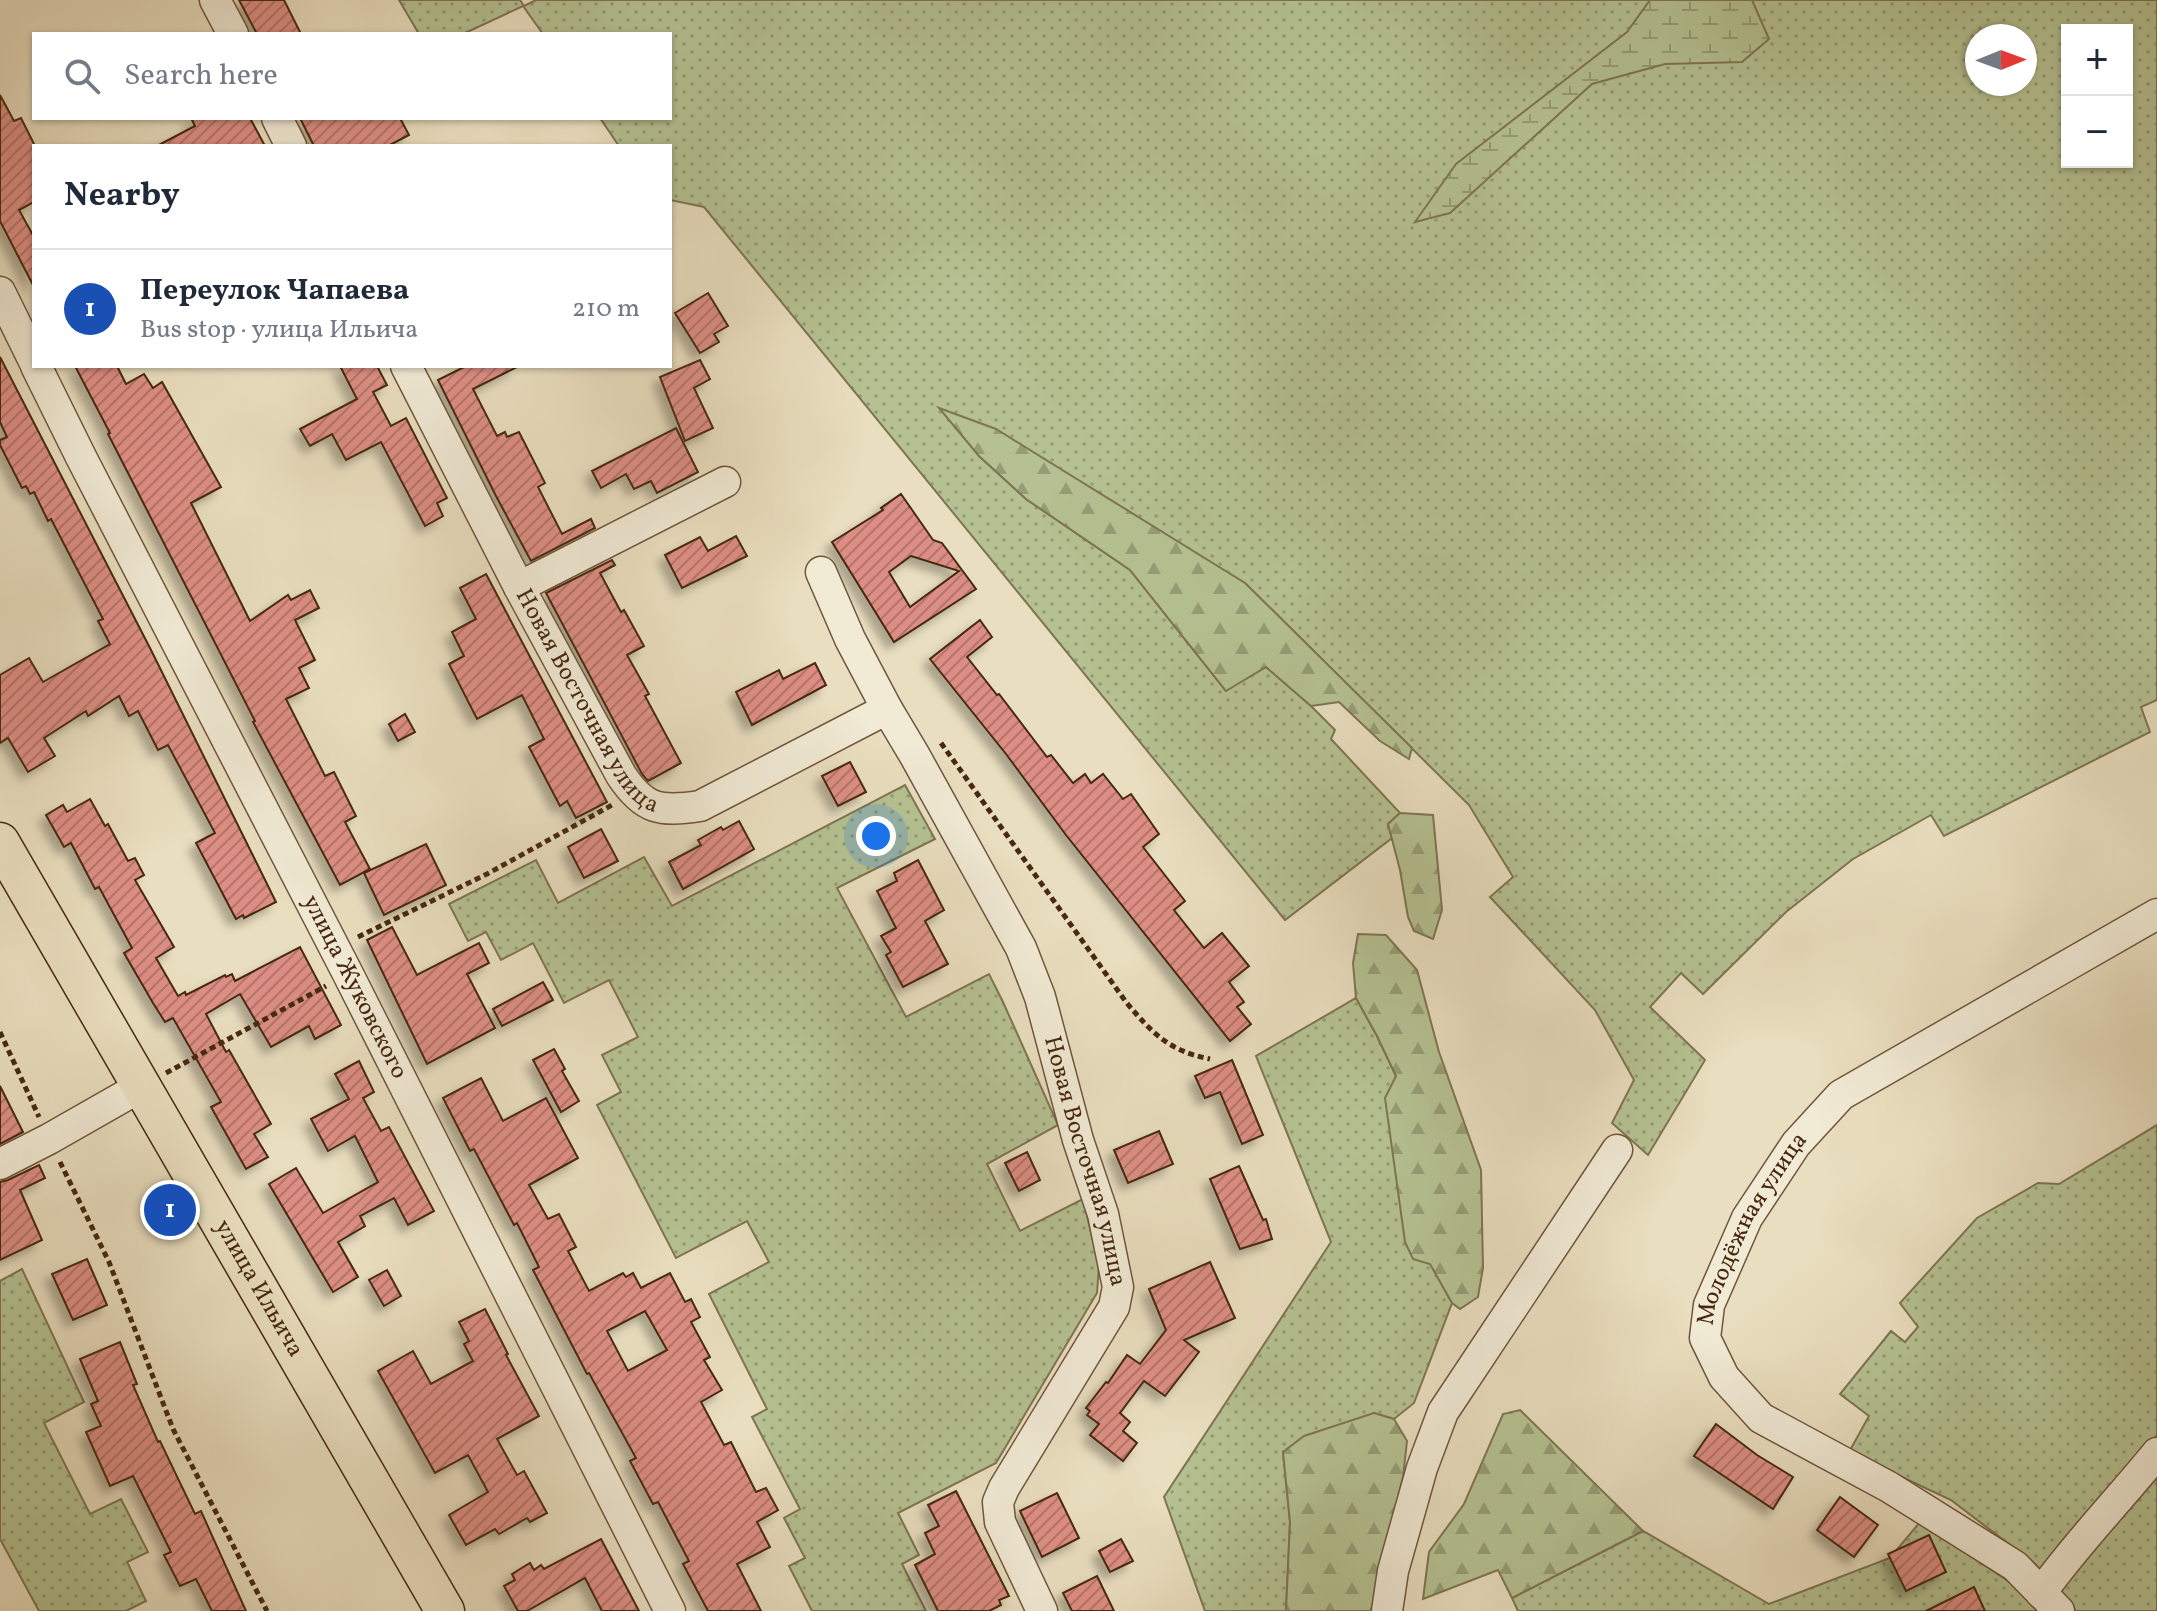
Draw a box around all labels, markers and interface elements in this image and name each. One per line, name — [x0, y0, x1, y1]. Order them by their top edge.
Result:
north arrow — [1965, 24, 2037, 96]
map controls — [2061, 24, 2133, 168]
button: + — [2061, 24, 2133, 96]
search box — [32, 32, 672, 120]
icon: search — [60, 54, 104, 98]
text: Search here — [124, 55, 278, 97]
button: − — [2061, 96, 2133, 168]
text: Nearby — [64, 173, 180, 220]
text: Переулок Чапаева — [140, 270, 410, 312]
text: 1 — [85, 291, 95, 327]
text: 210 m — [572, 291, 640, 327]
text: Bus stop · улица Ильича — [140, 312, 418, 348]
street label: Новая Восточная улица — [506, 583, 664, 823]
your location — [856, 816, 896, 856]
street label: улица Жуковского — [293, 889, 415, 1085]
street label: Новая Восточная улица — [1034, 1032, 1134, 1289]
street label: Молодёжная улица — [1690, 1125, 1816, 1327]
pin: 1 — [144, 1180, 196, 1240]
street label: улица Ильича — [205, 1213, 312, 1364]

